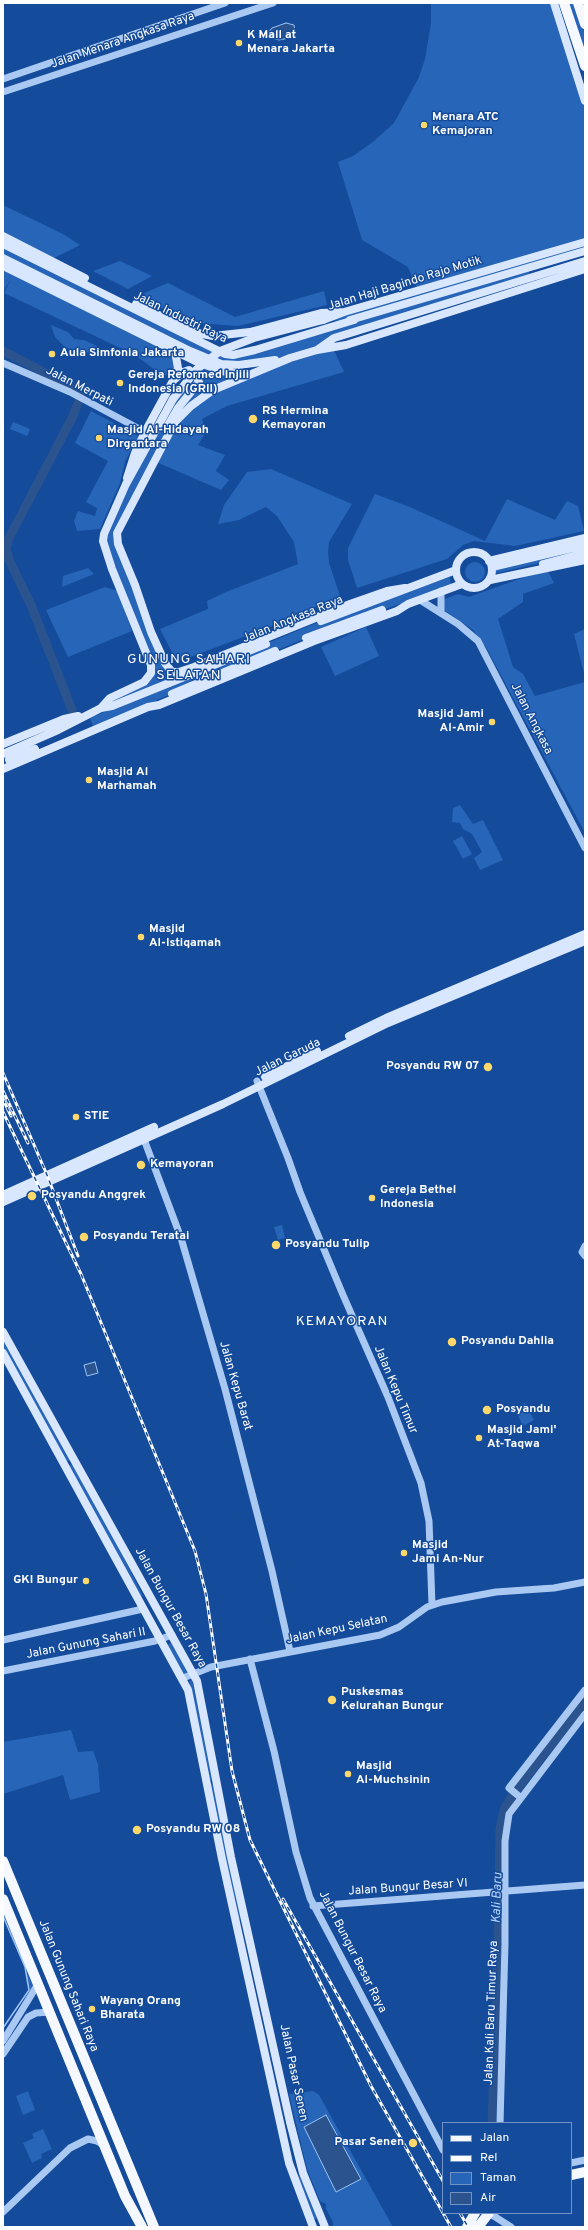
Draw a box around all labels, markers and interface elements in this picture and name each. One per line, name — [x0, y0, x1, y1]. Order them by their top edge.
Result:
street label: Jalan Menara Angkasa Raya — [49, 10, 197, 72]
place label: K Mall at Menara Jakarta — [247, 29, 335, 57]
marker: K Mall at Menara Jakarta — [234, 38, 244, 48]
place label: Menara ATC Kemajoran — [432, 111, 499, 139]
marker: Menara ATC Kemajoran — [419, 120, 429, 130]
street label: Jalan Haji Bagindo Rajo Motik — [326, 254, 484, 314]
street label: Jalan Industri Raya — [131, 289, 229, 347]
place label: Aula Simfonia Jakarta — [60, 347, 184, 361]
marker: Aula Simfonia Jakarta — [47, 349, 57, 359]
street label: Jalan Merpati — [43, 364, 115, 410]
place label: Gereja Reformed Injili Indonesia (GRII) — [128, 369, 249, 397]
marker: Gereja Reformed Injili Indonesia (GRII) — [115, 378, 125, 388]
place label: RS Hermina Kemayoran — [262, 405, 328, 433]
marker: RS Hermina Kemayoran — [247, 413, 259, 425]
place label: Masjid Al-Hidayah Dirgantara — [107, 424, 209, 452]
marker: Masjid Al-Hidayah Dirgantara — [94, 433, 104, 443]
street label: Jalan Angkasa Raya — [240, 593, 346, 647]
district label: GUNUNG SAHARI SELATAN — [127, 652, 251, 684]
street label: Jalan Angkasa — [507, 681, 555, 757]
place label: Masjid Jami Al-Amir — [418, 708, 484, 736]
marker: Masjid Jami Al-Amir — [487, 717, 497, 727]
place label: Masjid Al Marhamah — [97, 766, 157, 794]
marker: Masjid Al Marhamah — [84, 775, 94, 785]
place label: Masjid Al-Istiqamah — [149, 923, 221, 951]
marker: Masjid Al-Istiqamah — [136, 932, 146, 942]
street label: Jalan Garuda — [253, 1036, 323, 1080]
place label: Posyandu RW 07 — [386, 1060, 479, 1074]
marker: Posyandu RW 07 — [482, 1061, 494, 1073]
place label: STIE — [84, 1110, 109, 1124]
marker: STIE — [71, 1112, 81, 1122]
place label: Kemayoran — [150, 1158, 214, 1172]
marker: Kemayoran — [135, 1159, 147, 1171]
place label: Gereja Bethel Indonesia — [380, 1184, 456, 1212]
place label: Posyandu Anggrek — [41, 1189, 146, 1203]
marker: Posyandu Anggrek — [26, 1190, 38, 1202]
marker: Gereja Bethel Indonesia — [367, 1193, 377, 1203]
place label: Posyandu Teratai — [93, 1230, 189, 1244]
marker: Posyandu Teratai — [78, 1231, 90, 1243]
place label: Posyandu Tulip — [285, 1238, 370, 1252]
marker: Posyandu Tulip — [270, 1239, 282, 1251]
district label: KEMAYORAN — [296, 1314, 388, 1330]
place label: Posyandu Dahlia — [461, 1335, 554, 1349]
marker: Posyandu Dahlia — [446, 1336, 458, 1348]
street label: Jalan Kepu Barat — [215, 1340, 255, 1432]
street label: Jalan Kepu Timur — [370, 1344, 420, 1436]
place label: Posyandu — [496, 1403, 550, 1417]
marker: Posyandu — [481, 1404, 493, 1416]
place label: Masjid Jami' At-Taqwa — [487, 1424, 556, 1452]
marker: Masjid Jami' At-Taqwa — [474, 1433, 484, 1443]
place label: Masjid Jami An-Nur — [412, 1539, 484, 1567]
street label: Jalan Bungur Besar Raya — [131, 1545, 209, 1671]
marker: Masjid Jami An-Nur — [399, 1548, 409, 1558]
place label: GKI Bungur — [13, 1574, 78, 1588]
marker: GKI Bungur — [81, 1576, 91, 1586]
street label: Jalan Kepu Selatan — [285, 1612, 389, 1648]
street label: Jalan Gunung Sahari II — [25, 1625, 147, 1663]
place label: Puskesmas Kelurahan Bungur — [341, 1686, 443, 1714]
marker: Puskesmas Kelurahan Bungur — [326, 1694, 338, 1706]
place label: Masjid Al-Muchsinin — [356, 1760, 430, 1788]
marker: Masjid Al-Muchsinin — [343, 1769, 353, 1779]
place label: Posyandu RW 08 — [146, 1823, 240, 1837]
marker: Posyandu RW 08 — [131, 1824, 143, 1836]
water label: Kali Baru — [489, 1872, 507, 1924]
street label: Jalan Bungur Besar VI — [348, 1877, 468, 1899]
street label: Jalan Bungur Besar Raya — [315, 1889, 389, 2015]
street label: Jalan Gunung Sahari Raya — [35, 1918, 101, 2054]
street label: Jalan Kali Baru Timur Raya — [482, 1940, 502, 2086]
place label: Wayang Orang Bharata — [100, 1995, 181, 2023]
marker: Wayang Orang Bharata — [87, 2004, 97, 2014]
street label: Jalan Pasar Senen — [276, 2023, 310, 2123]
legend — [442, 2122, 572, 2214]
text: Jalan — [480, 2130, 509, 2146]
place label: Pasar Senen — [335, 2136, 404, 2150]
marker: Pasar Senen — [407, 2137, 419, 2149]
text: Rel — [480, 2150, 497, 2166]
text: Taman — [480, 2170, 516, 2186]
text: Air — [480, 2190, 496, 2206]

